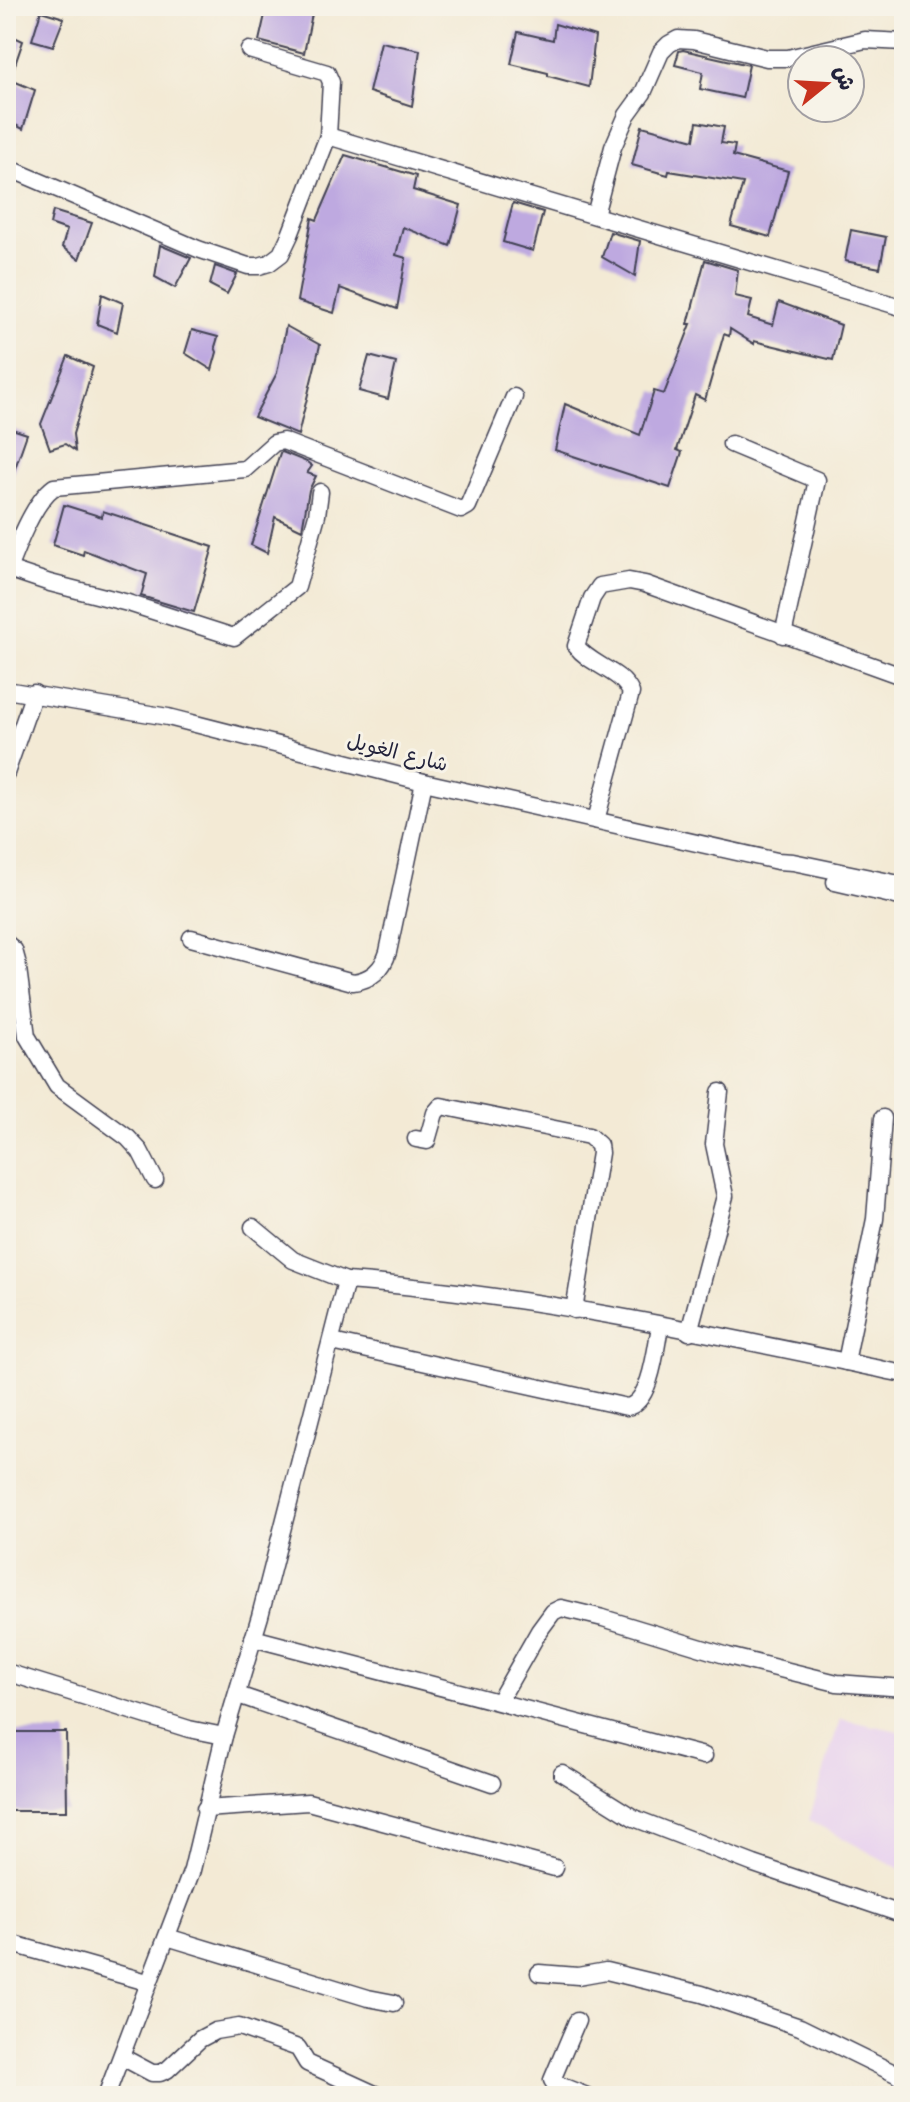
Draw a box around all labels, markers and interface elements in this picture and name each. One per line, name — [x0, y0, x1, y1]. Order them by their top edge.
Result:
north arrow — [786, 44, 866, 124]
text: ش — [822, 62, 863, 96]
street label: شارع الغويل — [343, 726, 451, 782]

